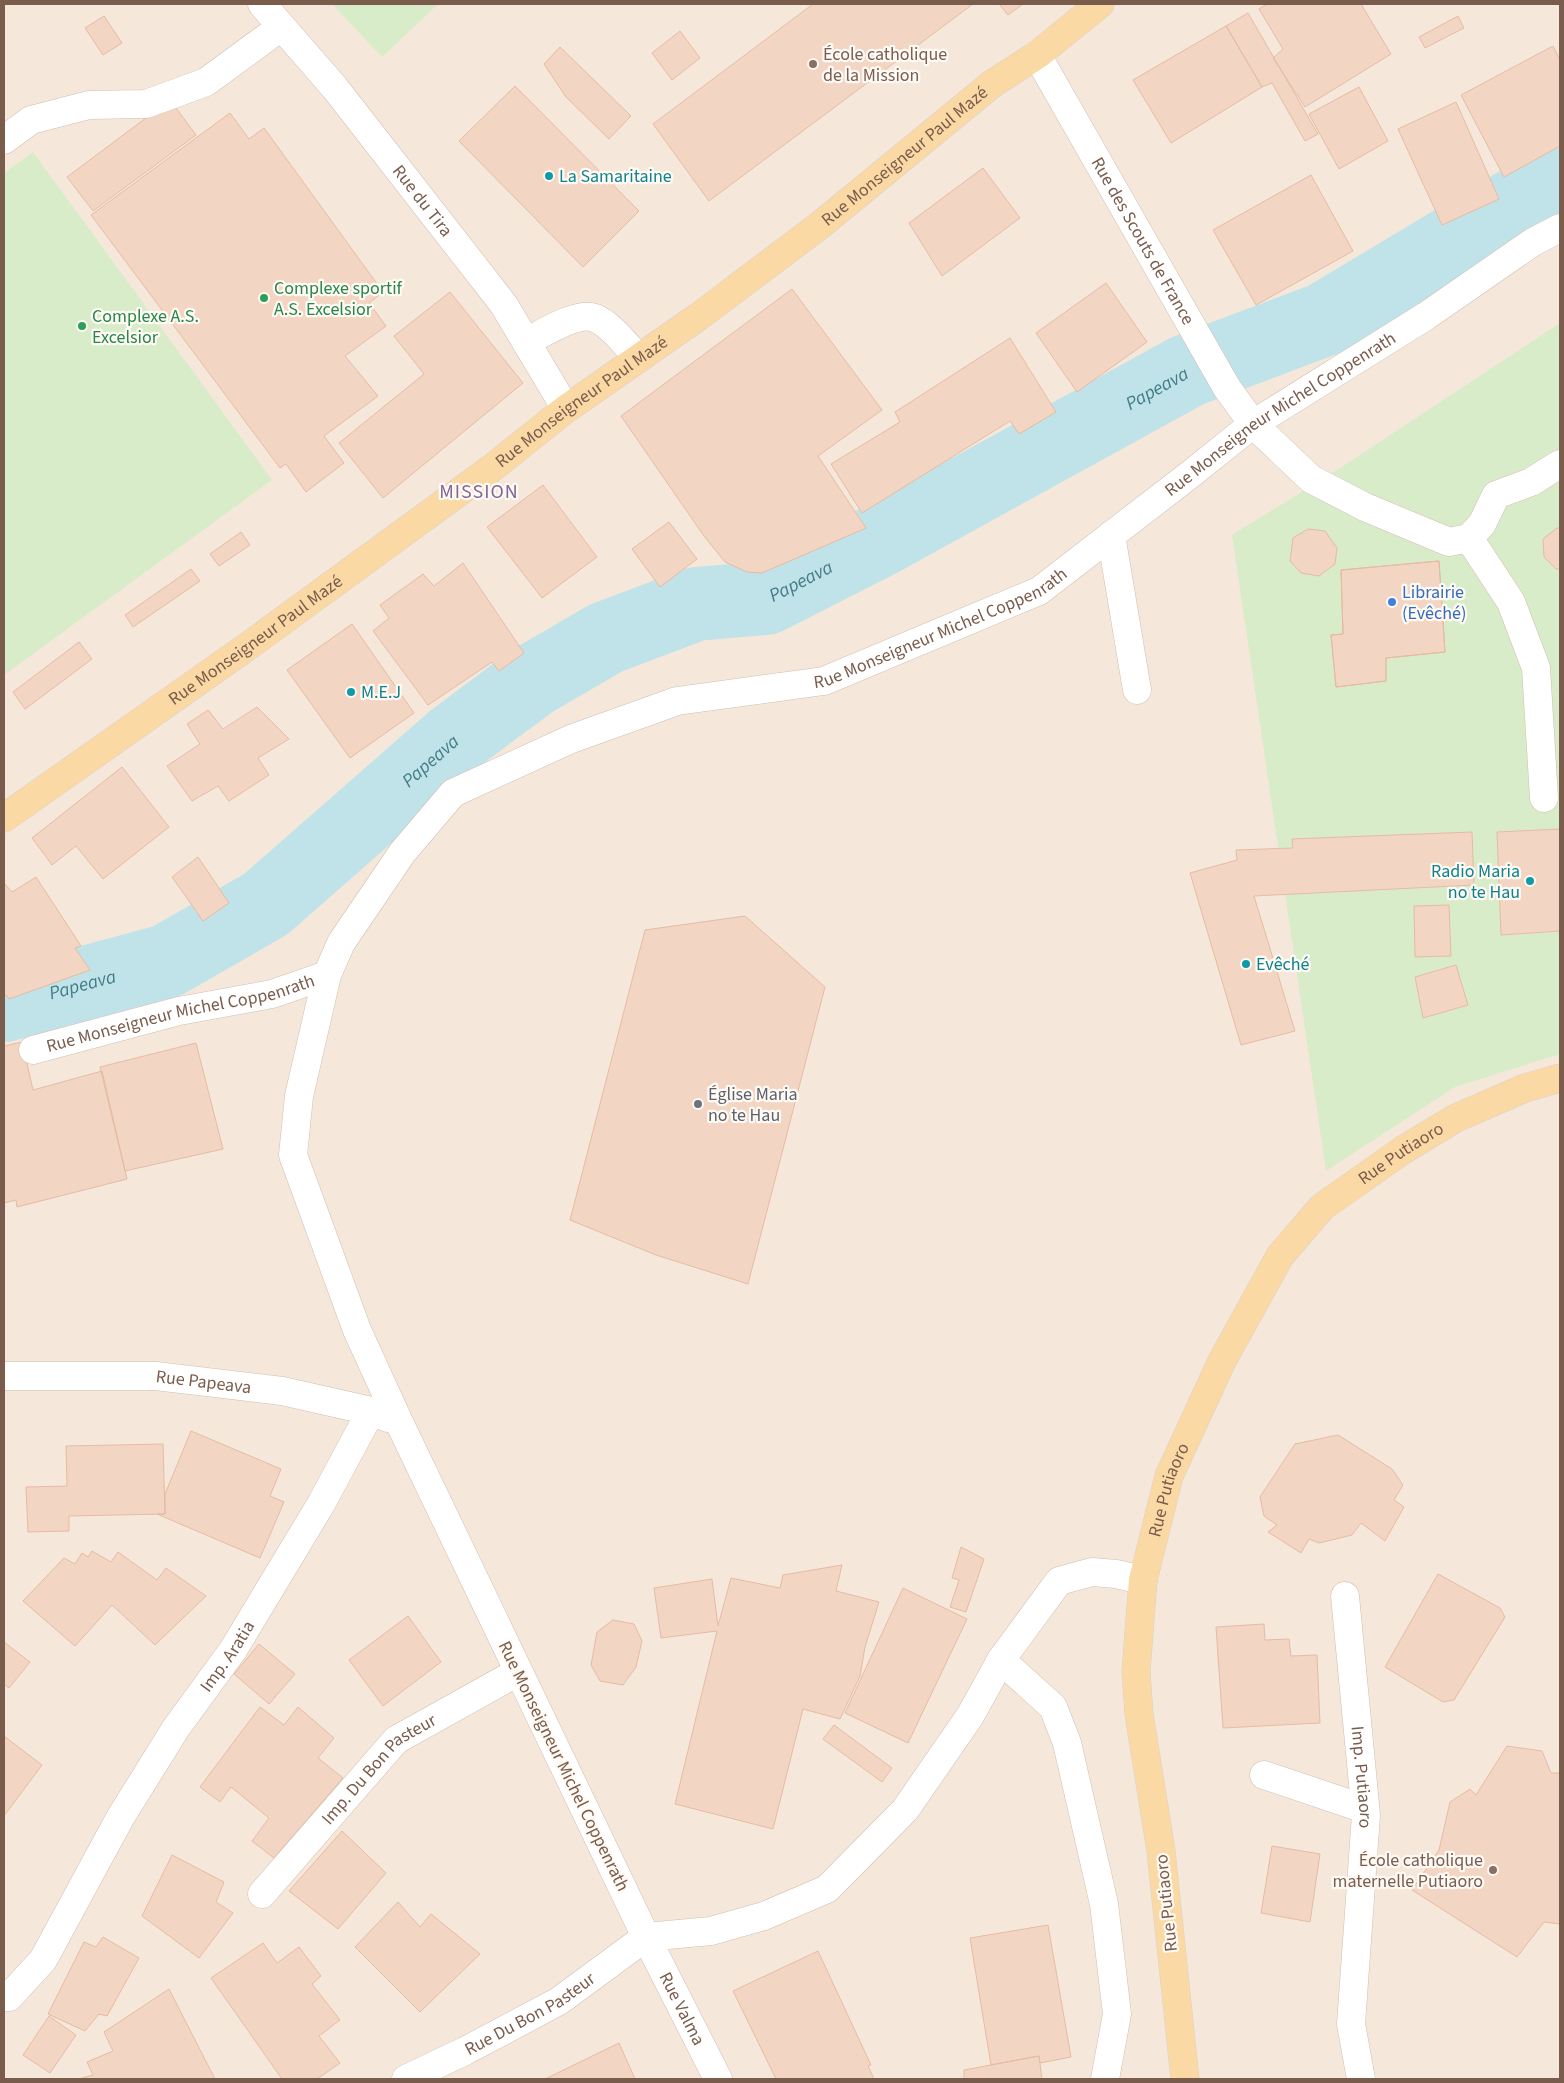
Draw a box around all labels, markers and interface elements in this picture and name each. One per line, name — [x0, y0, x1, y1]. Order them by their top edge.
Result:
place label: École catholique de la Mission — [823, 42, 947, 88]
marker: École catholique de la Mission — [807, 58, 819, 70]
street label: Rue Monseigneur Paul Mazé — [816, 80, 993, 232]
street label: Rue des Scouts de France — [1085, 153, 1200, 330]
street label: Rue du Tira — [386, 160, 458, 242]
place label: La Samaritaine — [559, 164, 672, 189]
marker: La Samaritaine — [543, 170, 555, 182]
place label: Complexe sportif A.S. Excelsior — [274, 276, 403, 322]
marker: Complexe sportif A.S. Excelsior — [258, 292, 270, 304]
place label: Complexe A.S. Excelsior — [92, 304, 199, 350]
marker: Complexe A.S. Excelsior — [76, 320, 88, 332]
street label: Rue Monseigneur Michel Coppenrath — [1160, 326, 1401, 503]
street label: Rue Monseigneur Paul Mazé — [490, 330, 673, 474]
water label: Papeava — [1121, 361, 1194, 417]
district label: MISSION — [439, 478, 519, 506]
water label: Papeava — [764, 554, 838, 609]
street label: Rue Monseigneur Michel Coppenrath — [812, 562, 1073, 695]
street label: Rue Monseigneur Paul Mazé — [164, 569, 348, 711]
place label: Librairie (Evêché) — [1402, 580, 1466, 626]
marker: Librairie (Evêché) — [1386, 596, 1398, 608]
place label: M.E.J — [361, 680, 401, 705]
marker: M.E.J — [345, 686, 357, 698]
water label: Papeava — [396, 729, 465, 794]
place label: Radio Maria no te Hau — [1431, 859, 1520, 905]
marker: Radio Maria no te Hau — [1524, 875, 1536, 887]
place label: Evêché — [1256, 952, 1310, 977]
marker: Evêché — [1240, 958, 1252, 970]
water label: Papeava — [46, 963, 119, 1007]
street label: Rue Monseigneur Michel Coppenrath — [44, 968, 318, 1059]
place label: Église Maria no te Hau — [708, 1082, 798, 1128]
marker: Église Maria no te Hau — [692, 1098, 704, 1110]
street label: Rue Putiaoro — [1353, 1116, 1448, 1191]
street label: Rue Papeava — [154, 1364, 253, 1400]
street label: Rue Putiaoro — [1142, 1439, 1196, 1540]
street label: Imp. Aratia — [194, 1616, 261, 1697]
street label: Rue Monseigneur Michel Coppenrath — [492, 1637, 635, 1896]
street label: Imp. Du Bon Pasteur — [316, 1708, 441, 1830]
street label: Imp. Putiaoro — [1345, 1725, 1378, 1829]
place label: École catholique maternelle Putiaoro — [1333, 1848, 1483, 1894]
street label: Rue Putiaoro — [1149, 1853, 1184, 1953]
marker: École catholique maternelle Putiaoro — [1487, 1864, 1499, 1876]
street label: Rue Du Bon Pasteur — [460, 1966, 601, 2062]
street label: Rue Valma — [653, 1968, 711, 2050]

